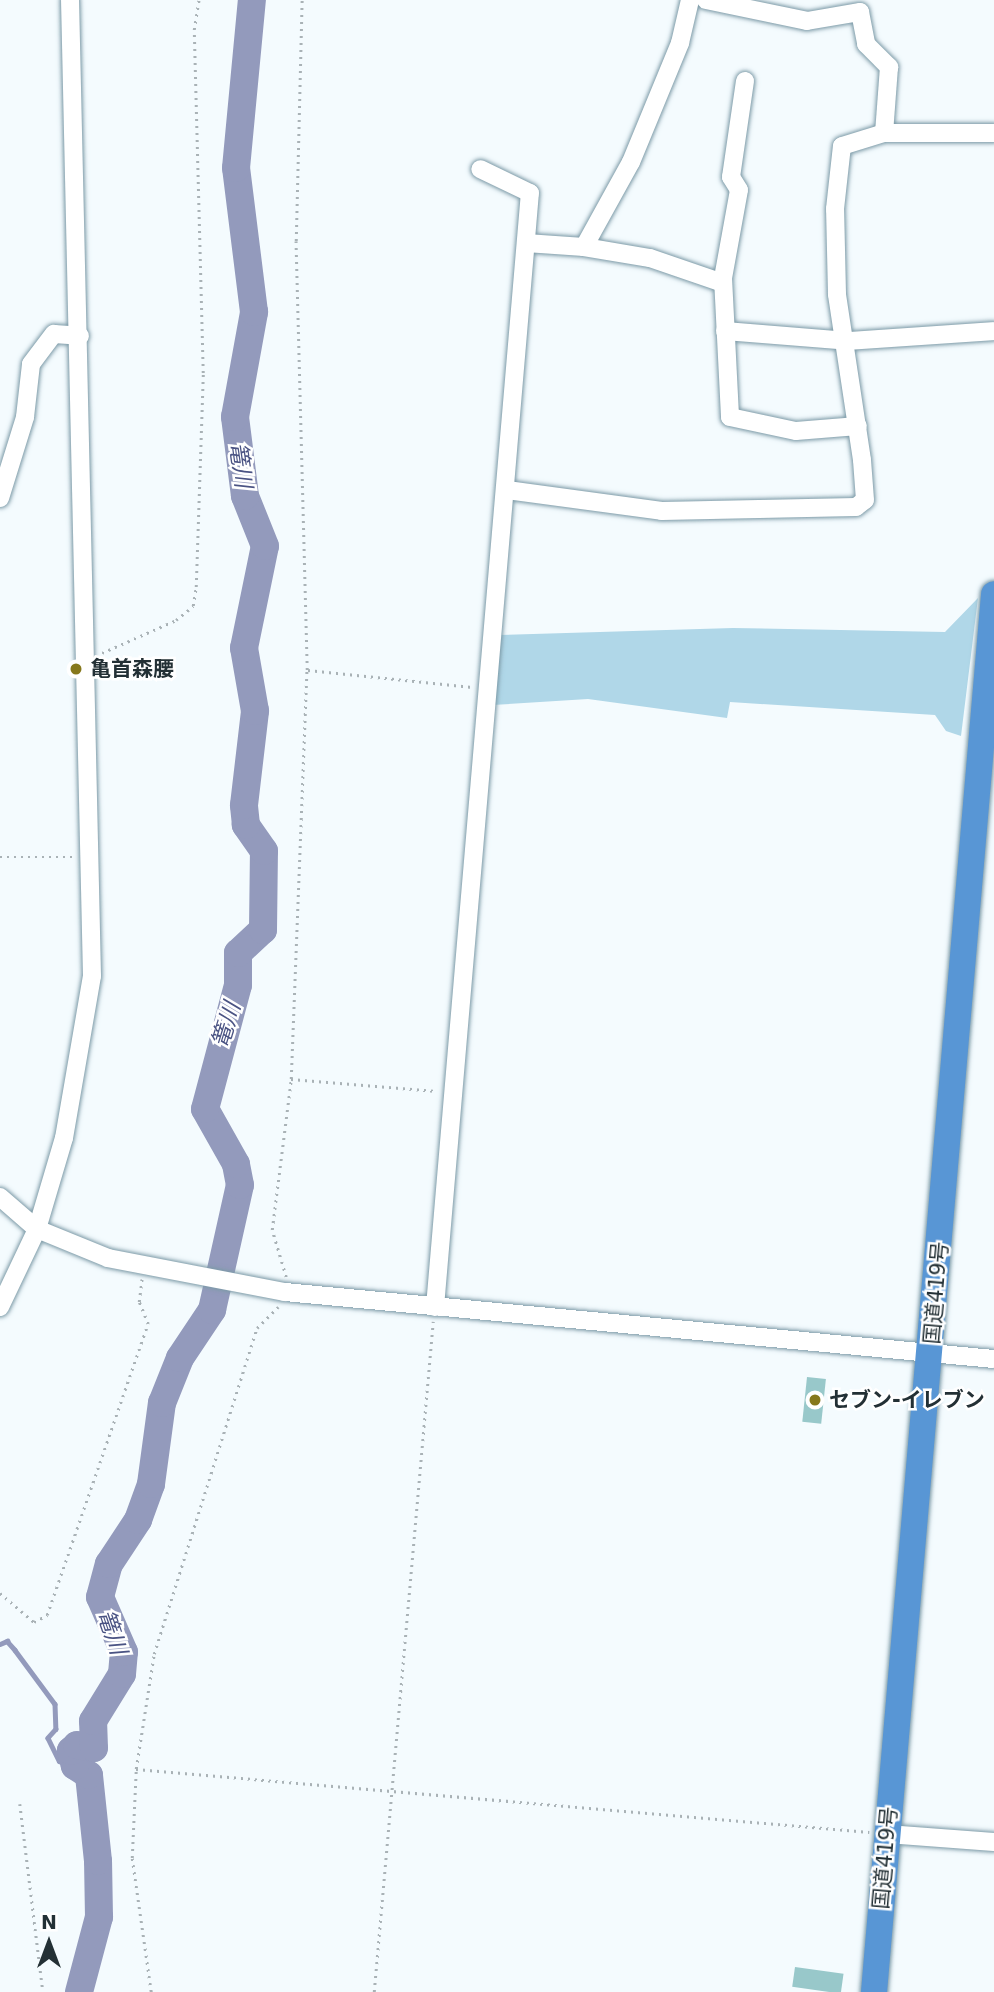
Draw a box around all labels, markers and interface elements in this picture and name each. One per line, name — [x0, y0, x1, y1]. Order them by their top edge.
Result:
water label: 篭川 — [224, 440, 258, 490]
place label: 亀首森腰 — [90, 656, 174, 682]
marker: 亀首森腰 — [68, 661, 84, 677]
water label: 篭川 — [206, 999, 246, 1051]
street label: 国道419号 — [919, 1241, 953, 1345]
place label: セブン-イレブン — [829, 1387, 985, 1413]
marker: セブン-イレブン — [807, 1392, 823, 1408]
water label: 篭川 — [91, 1606, 133, 1658]
street label: 国道419号 — [868, 1806, 902, 1910]
north arrow — [14, 1908, 84, 1978]
text: N — [41, 1911, 57, 1933]

